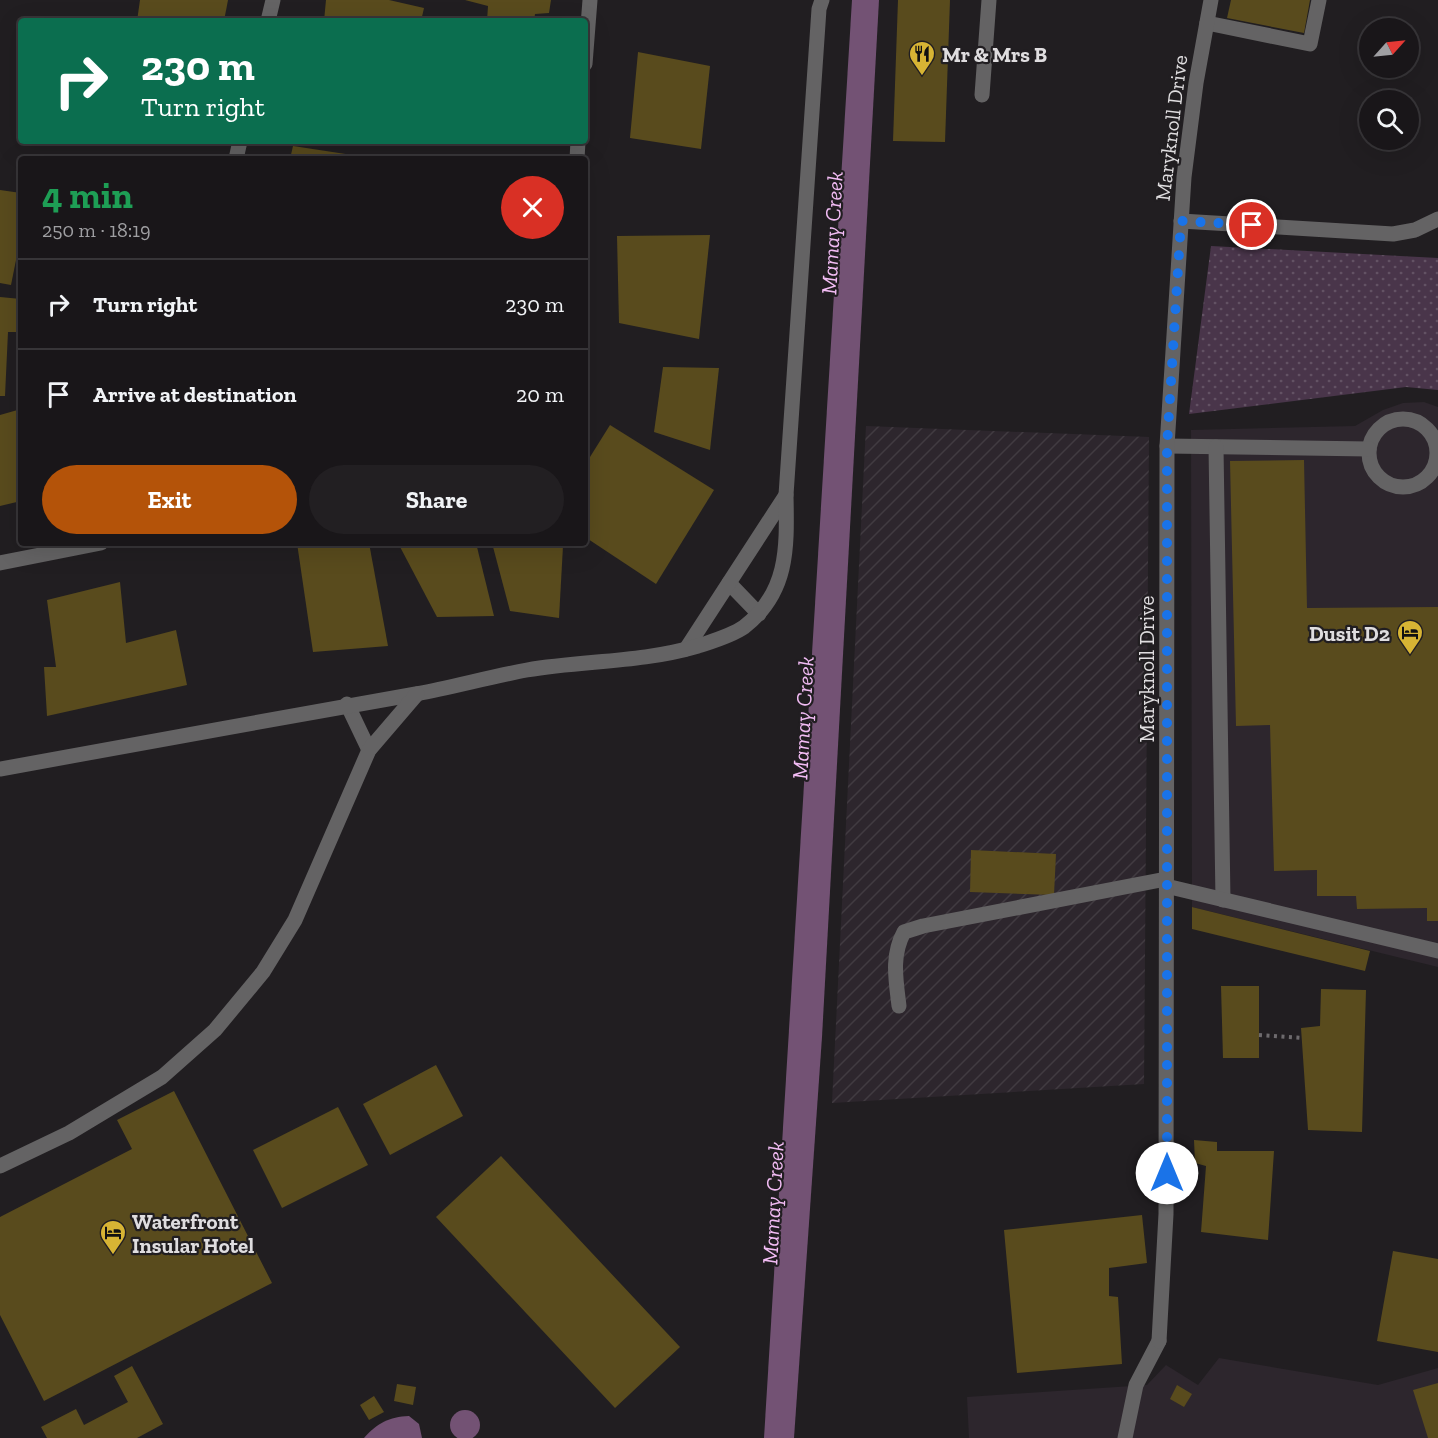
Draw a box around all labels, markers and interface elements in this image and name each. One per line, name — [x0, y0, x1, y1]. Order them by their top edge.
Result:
north arrow — [1359, 18, 1419, 78]
map controls — [1359, 18, 1419, 150]
restaurant icon: Mr & Mrs B — [907, 39, 937, 77]
text: 230 m — [141, 40, 255, 91]
icon: right — [42, 42, 120, 120]
place label: Mr & Mrs B — [942, 42, 1047, 67]
street label: Maryknoll Drive — [1150, 53, 1192, 202]
button: search — [1359, 90, 1419, 150]
text: Turn right — [141, 91, 265, 123]
water label: Mamay Creek — [815, 171, 849, 295]
text: 4 min — [42, 174, 133, 217]
button: close — [501, 176, 564, 239]
pin — [1226, 199, 1277, 250]
icon: arrive — [1235, 208, 1268, 241]
text: 250 m · 18:19 — [42, 218, 151, 242]
icon: right — [42, 288, 75, 321]
text: Turn right — [93, 291, 197, 318]
text: 230 m — [505, 291, 564, 318]
icon: arrive — [42, 378, 75, 411]
text: Arrive at destination — [93, 381, 296, 408]
text: 20 m — [516, 381, 564, 408]
button: Exit — [42, 465, 297, 534]
button: Share — [309, 465, 564, 534]
street label: Maryknoll Drive — [1134, 595, 1159, 742]
hotel icon: Dusit D2 — [1395, 618, 1425, 656]
place label: Dusit D2 — [1309, 621, 1390, 646]
water label: Mamay Creek — [786, 656, 820, 780]
water label: Mamay Creek — [756, 1141, 790, 1265]
position arrow — [1135, 1141, 1199, 1205]
place label: Waterfront Insular Hotel — [132, 1209, 254, 1258]
hotel icon: Waterfront Insular Hotel — [98, 1218, 128, 1256]

